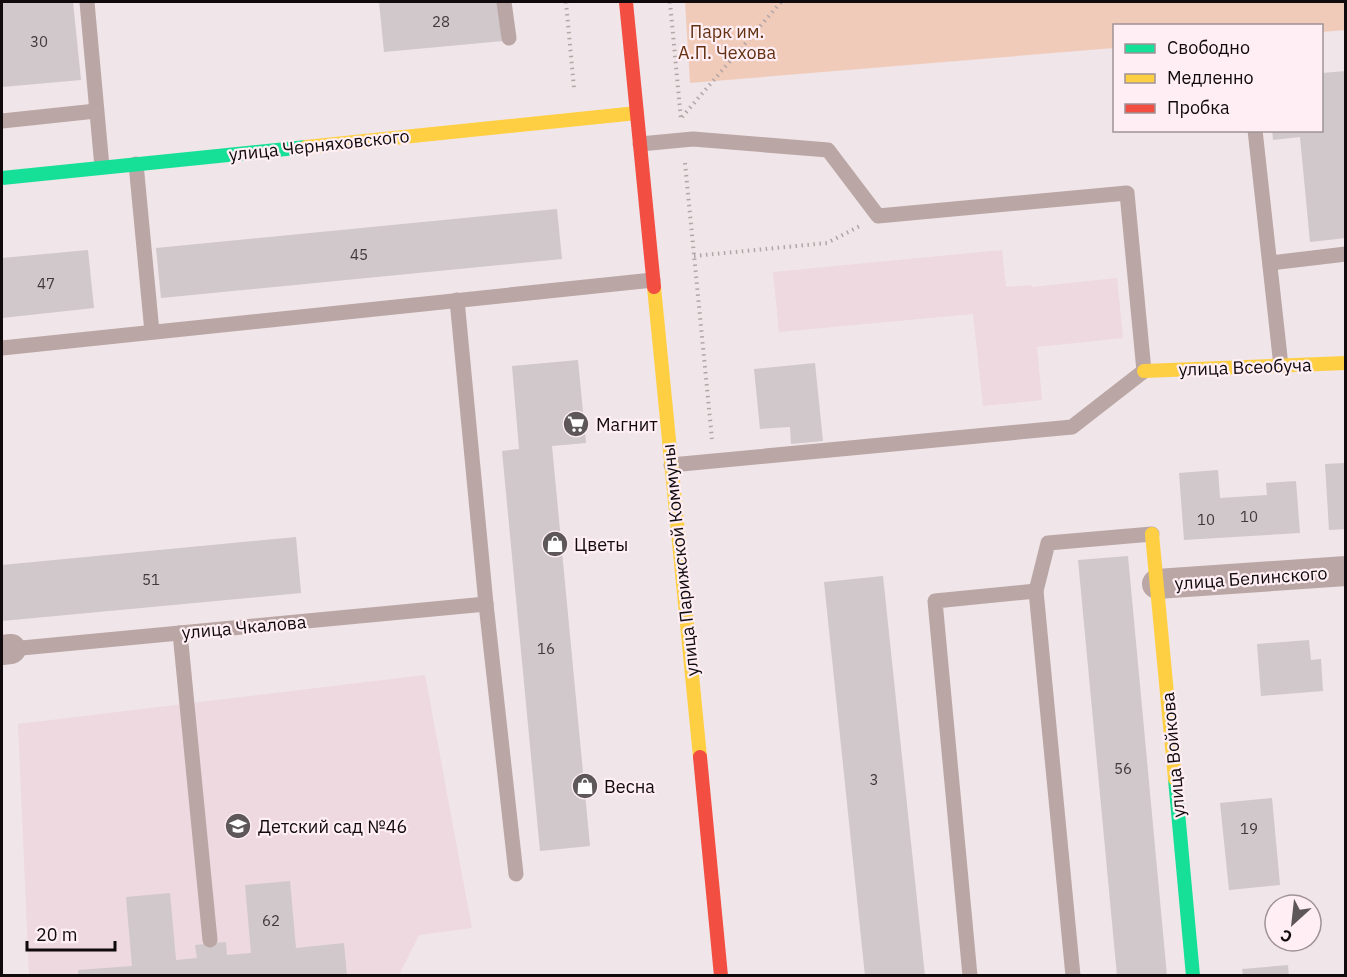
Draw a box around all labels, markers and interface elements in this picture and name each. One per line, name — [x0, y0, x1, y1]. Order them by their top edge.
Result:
house number: 28 — [432, 12, 450, 31]
park label: Парк им. А.П. Чехова — [678, 20, 776, 64]
legend — [1113, 24, 1323, 132]
house number: 30 — [30, 32, 48, 51]
text: Свободно — [1167, 36, 1250, 59]
text: Медленно — [1167, 66, 1254, 89]
text: Пробка — [1167, 96, 1230, 119]
street label: улица Черняховского — [227, 124, 411, 166]
house number: 45 — [350, 245, 368, 264]
house number: 47 — [37, 274, 55, 293]
street label: улица Всеобуча — [1178, 353, 1312, 381]
supermarket icon: Магнит — [561, 409, 591, 439]
place label: Магнит — [596, 413, 658, 436]
street label: улица Парижской Коммуны — [656, 443, 704, 677]
house number: 10 — [1240, 507, 1258, 526]
house number: 10 — [1197, 510, 1215, 529]
shop icon: Цветы — [540, 529, 570, 559]
place label: Цветы — [574, 533, 628, 556]
street label: улица Белинского — [1174, 561, 1328, 595]
house number: 51 — [142, 570, 160, 589]
street label: улица Чкалова — [181, 610, 308, 644]
house number: 16 — [537, 639, 555, 658]
street label: улица Войкова — [1156, 691, 1190, 819]
house number: 56 — [1114, 759, 1132, 778]
house number: 3 — [869, 770, 879, 789]
shop icon: Весна — [570, 771, 600, 801]
place label: Весна — [604, 775, 655, 798]
school or university icon: Детский сад №46 — [223, 811, 253, 841]
place label: Детский сад №46 — [258, 815, 407, 838]
house number: 19 — [1240, 819, 1258, 838]
north arrow — [1263, 893, 1323, 953]
house number: 62 — [262, 911, 280, 930]
scale bar — [27, 914, 116, 952]
text: 20 m — [36, 923, 78, 946]
text: С — [1277, 925, 1295, 948]

